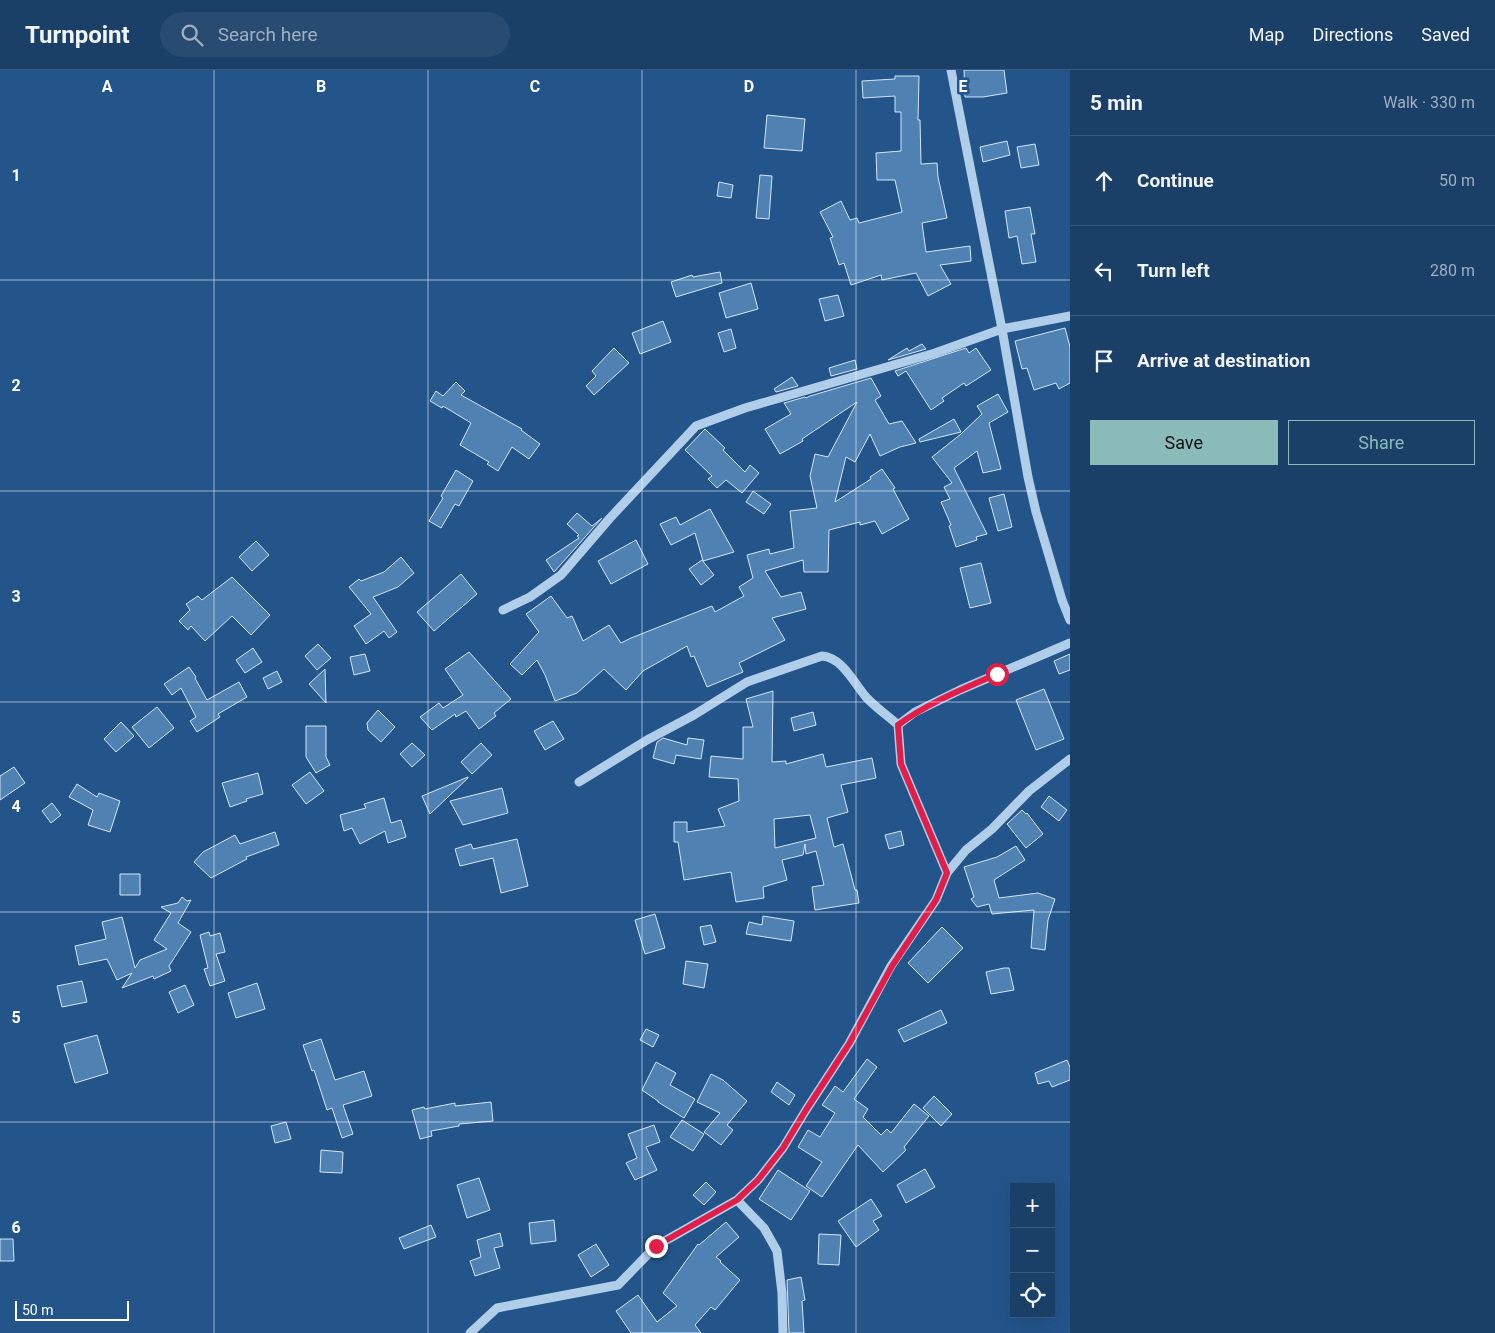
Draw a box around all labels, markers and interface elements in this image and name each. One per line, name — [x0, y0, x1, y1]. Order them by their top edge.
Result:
search box — [160, 12, 510, 57]
text: Turnpoint — [25, 21, 130, 49]
icon: search — [178, 21, 206, 49]
text: Search here — [218, 23, 318, 46]
text: Map — [1249, 24, 1284, 45]
text: Directions — [1312, 24, 1393, 45]
text: Saved — [1421, 24, 1470, 45]
text: A — [102, 77, 113, 96]
text: B — [316, 77, 326, 96]
text: C — [530, 77, 540, 96]
text: D — [744, 77, 754, 96]
text: E — [959, 77, 968, 96]
text: 5 min — [1090, 91, 1143, 115]
text: Walk · 330 m — [1383, 93, 1475, 112]
text: 1 — [11, 166, 21, 185]
icon: ahead — [1090, 167, 1118, 195]
text: Continue — [1137, 169, 1214, 192]
text: 50 m — [1439, 171, 1475, 190]
icon: left — [1090, 257, 1118, 285]
text: Turn left — [1137, 259, 1210, 282]
text: 280 m — [1430, 261, 1475, 280]
icon: arrive — [1090, 347, 1118, 375]
text: Arrive at destination — [1137, 349, 1310, 372]
text: 2 — [11, 376, 21, 395]
button: Save — [1090, 420, 1278, 465]
button: Share — [1288, 420, 1475, 465]
text: 3 — [11, 587, 21, 606]
route start — [986, 663, 1009, 686]
text: 4 — [11, 797, 21, 816]
text: 5 — [11, 1008, 21, 1027]
map controls — [1010, 1183, 1055, 1318]
button: + — [1010, 1183, 1055, 1228]
text: 6 — [11, 1218, 21, 1237]
button: − — [1010, 1228, 1055, 1273]
route end — [645, 1235, 668, 1258]
button: locate — [1010, 1273, 1055, 1318]
scale bar — [15, 1298, 129, 1321]
text: 50 m — [22, 1302, 54, 1318]

